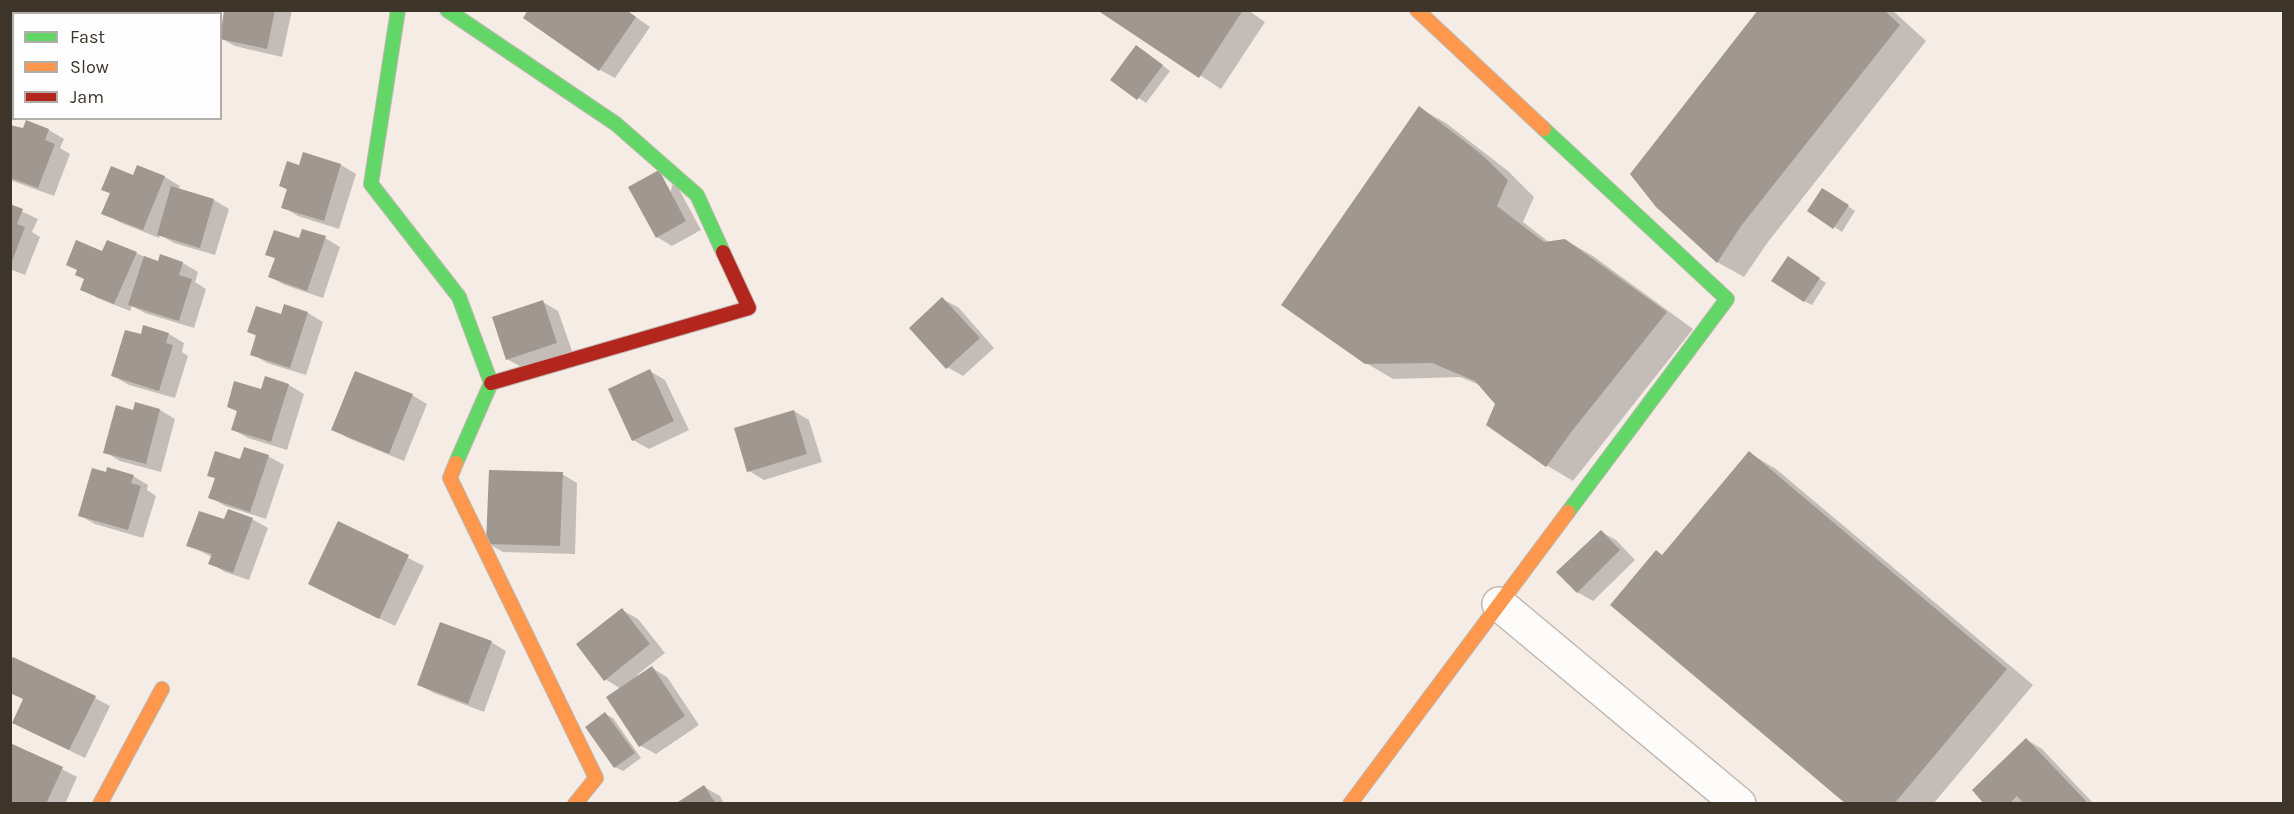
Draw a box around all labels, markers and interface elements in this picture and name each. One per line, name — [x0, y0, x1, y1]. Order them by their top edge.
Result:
legend — [12, 12, 222, 120]
text: Fast — [70, 26, 105, 48]
text: Slow — [70, 56, 109, 78]
text: Jam — [70, 86, 104, 108]

